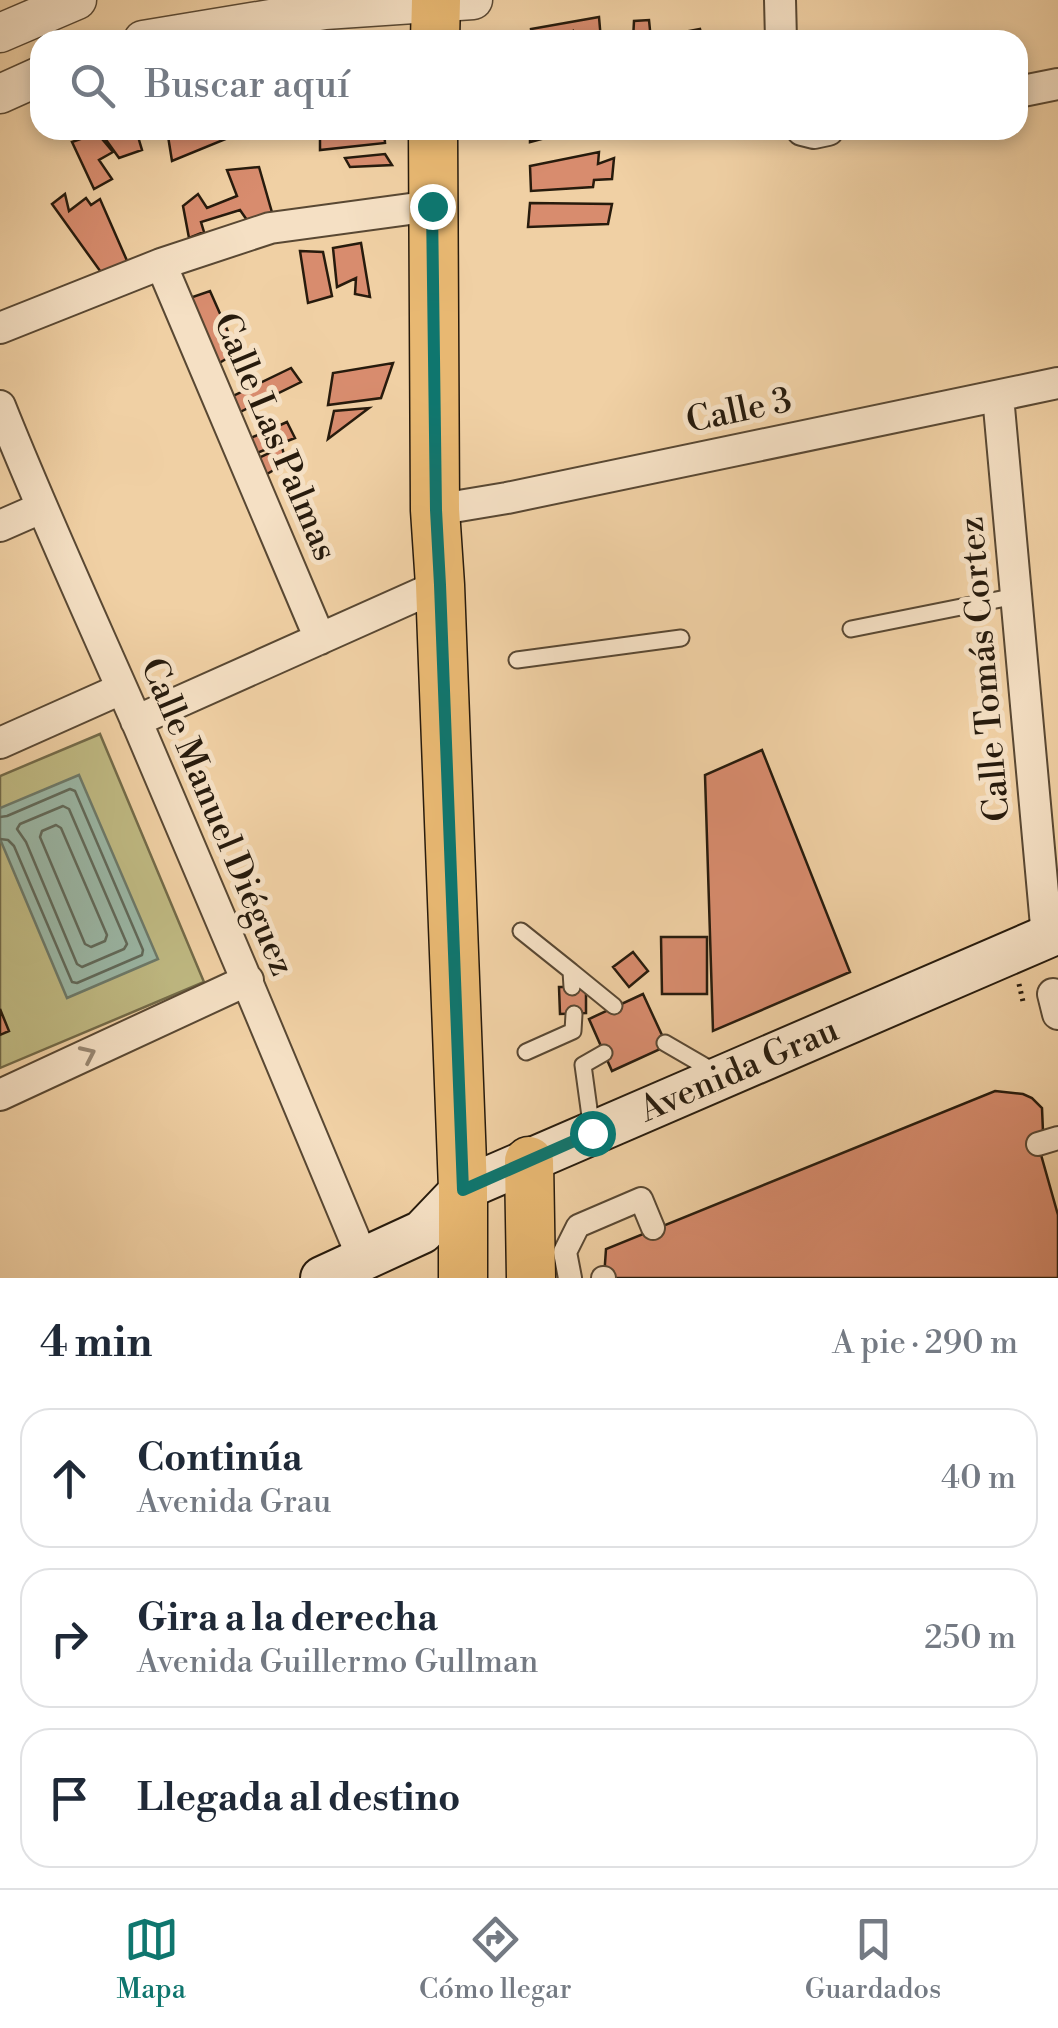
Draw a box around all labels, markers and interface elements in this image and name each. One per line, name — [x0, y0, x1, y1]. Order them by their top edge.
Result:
search box — [30, 30, 1028, 140]
icon: search — [65, 58, 120, 113]
text: Buscar aquí — [145, 62, 350, 109]
route end — [410, 184, 456, 230]
street label: Calle Las Palmas — [204, 307, 346, 567]
street label: Calle 3 — [682, 379, 796, 443]
street label: Calle Tomás Cortez — [950, 515, 1020, 823]
street label: Calle Manuel Diéguez — [131, 652, 303, 982]
street label: Avenida Grau — [632, 1008, 845, 1132]
one-way arrow — [78, 1046, 96, 1066]
route start — [570, 1111, 616, 1157]
text: 4 min — [40, 1317, 152, 1370]
text: A pie · 290 m — [832, 1323, 1018, 1363]
text: Continúa — [137, 1435, 303, 1482]
icon: ahead — [42, 1451, 97, 1506]
text: 40 m — [941, 1458, 1016, 1498]
text: Avenida Grau — [137, 1482, 331, 1522]
text: Gira a la derecha — [137, 1595, 438, 1642]
icon: right — [42, 1611, 97, 1666]
text: 250 m — [924, 1618, 1016, 1658]
text: Avenida Guillermo Gullman — [137, 1642, 538, 1682]
icon: arrive — [42, 1771, 97, 1826]
text: Llegada al destino — [137, 1775, 460, 1822]
tab: Mapa — [117, 1912, 186, 2007]
tab: Cómo llegar — [419, 1912, 572, 2007]
tab: Guardados — [805, 1912, 941, 2007]

